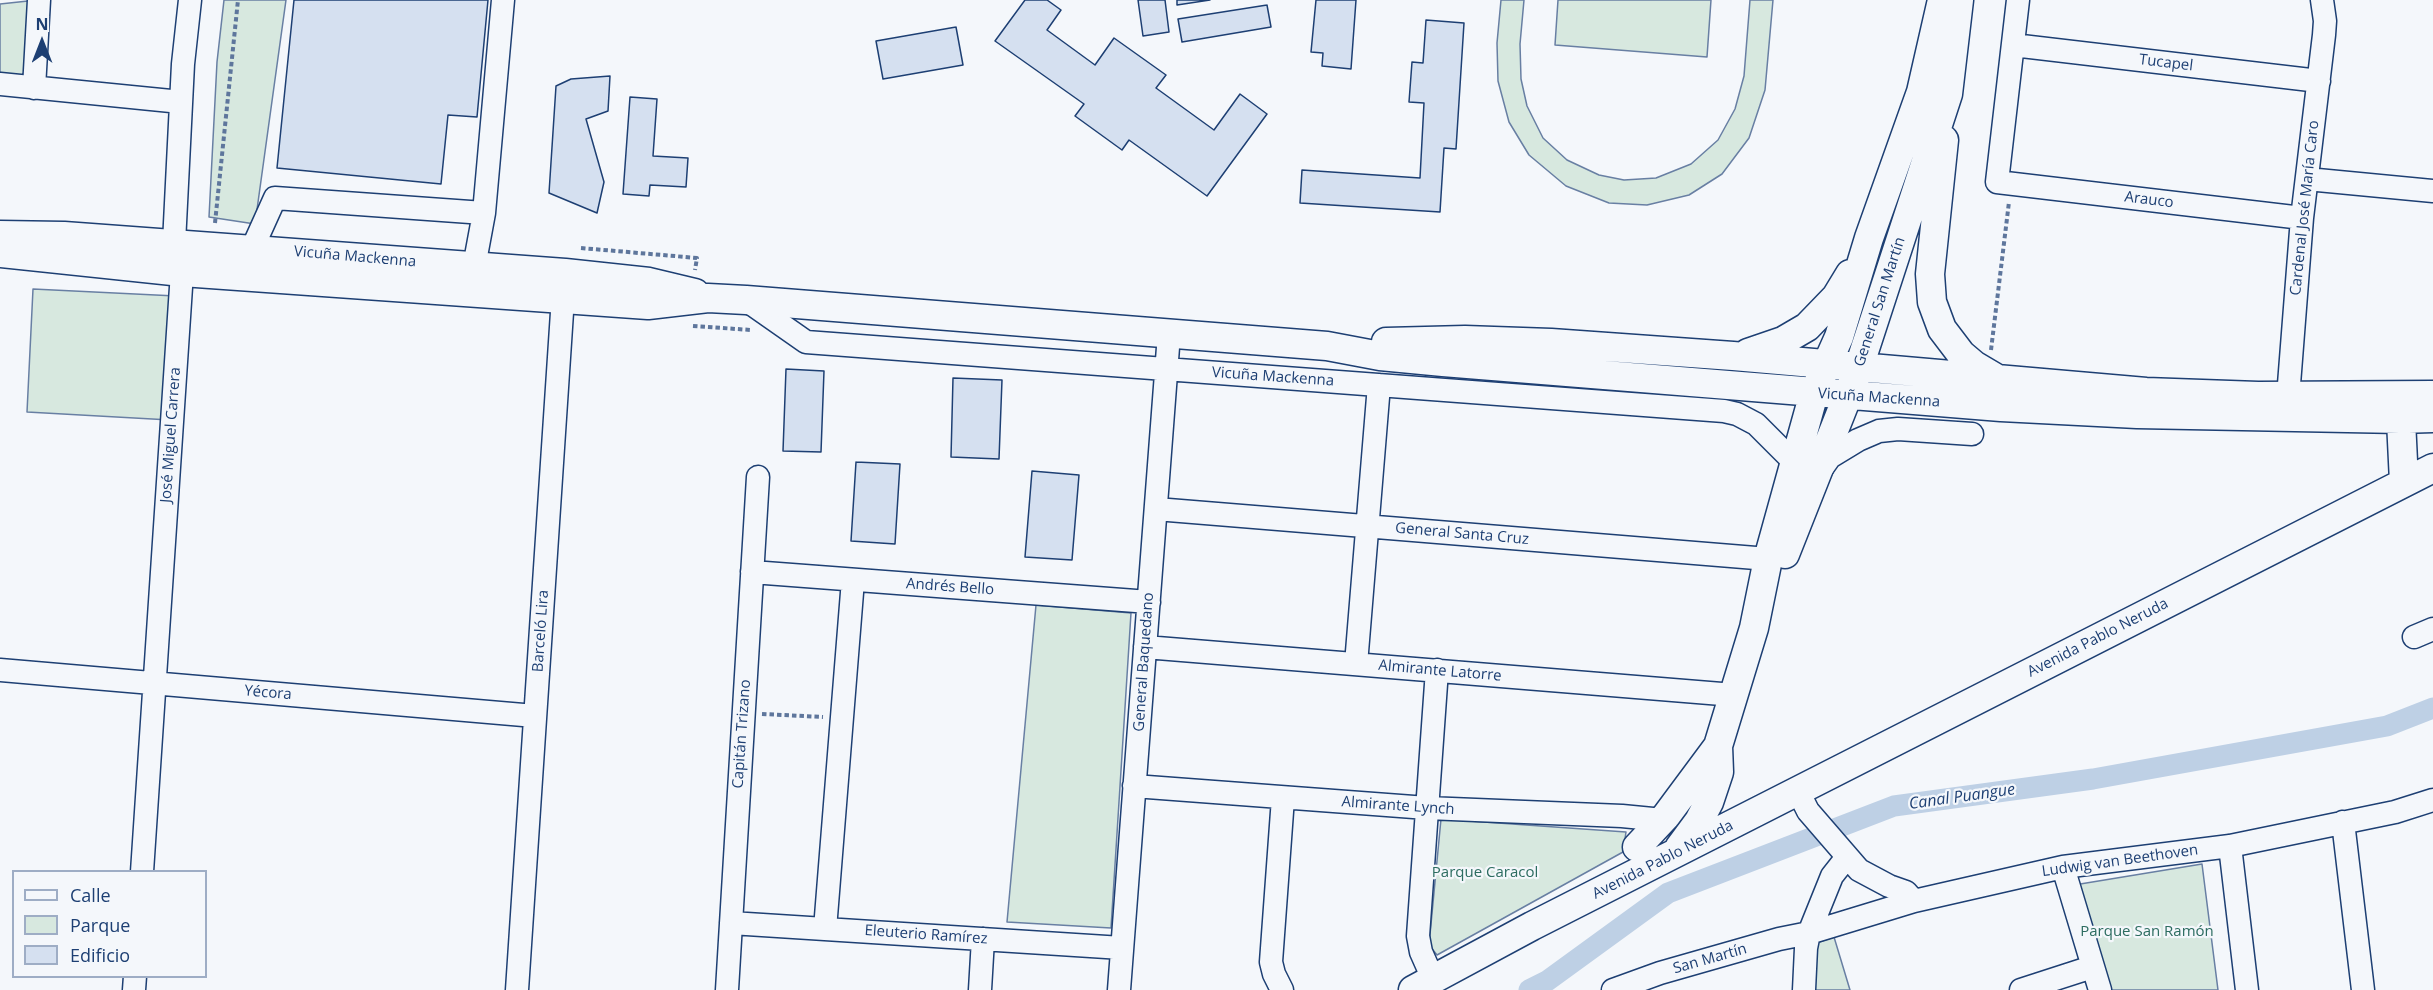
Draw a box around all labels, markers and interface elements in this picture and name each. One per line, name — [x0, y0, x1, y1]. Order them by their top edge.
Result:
north arrow — [12, 12, 72, 72]
text: N — [35, 13, 49, 35]
street label: Tucapel — [2138, 51, 2194, 75]
street label: Cardenal José María Caro — [2287, 119, 2323, 297]
street label: Arauco — [2123, 188, 2175, 212]
street label: General San Martín — [1851, 235, 1909, 369]
street label: Vicuña Mackenna — [293, 243, 417, 271]
street label: Vicuña Mackenna — [1211, 364, 1335, 390]
street label: José Miguel Carrera — [157, 366, 185, 504]
street label: Vicuña Mackenna — [1817, 385, 1941, 411]
street label: General Santa Cruz — [1394, 519, 1530, 549]
street label: Andrés Bello — [905, 575, 995, 599]
street label: Barceló Lira — [529, 589, 553, 673]
street label: General Baquedano — [1130, 592, 1158, 732]
street label: Avenida Pablo Neruda — [2025, 595, 2171, 681]
street label: Almirante Latorre — [1378, 657, 1502, 685]
street label: Capitán Trizano — [729, 679, 755, 789]
street label: Yécora — [244, 682, 292, 704]
water label: Canal Puangue — [1908, 780, 2016, 814]
street label: Almirante Lynch — [1341, 793, 1455, 819]
street label: Avenida Pablo Neruda — [1590, 817, 1736, 903]
street label: Ludwig van Beethoven — [2041, 841, 2199, 881]
park label: Parque Caracol — [1432, 864, 1538, 882]
legend — [12, 870, 207, 978]
text: Calle — [70, 883, 111, 907]
text: Parque — [70, 913, 130, 937]
street label: Eleuterio Ramírez — [864, 922, 988, 948]
park label: Parque San Ramón — [2080, 923, 2214, 941]
street label: San Martín — [1671, 940, 1749, 978]
text: Edificio — [70, 943, 130, 967]

